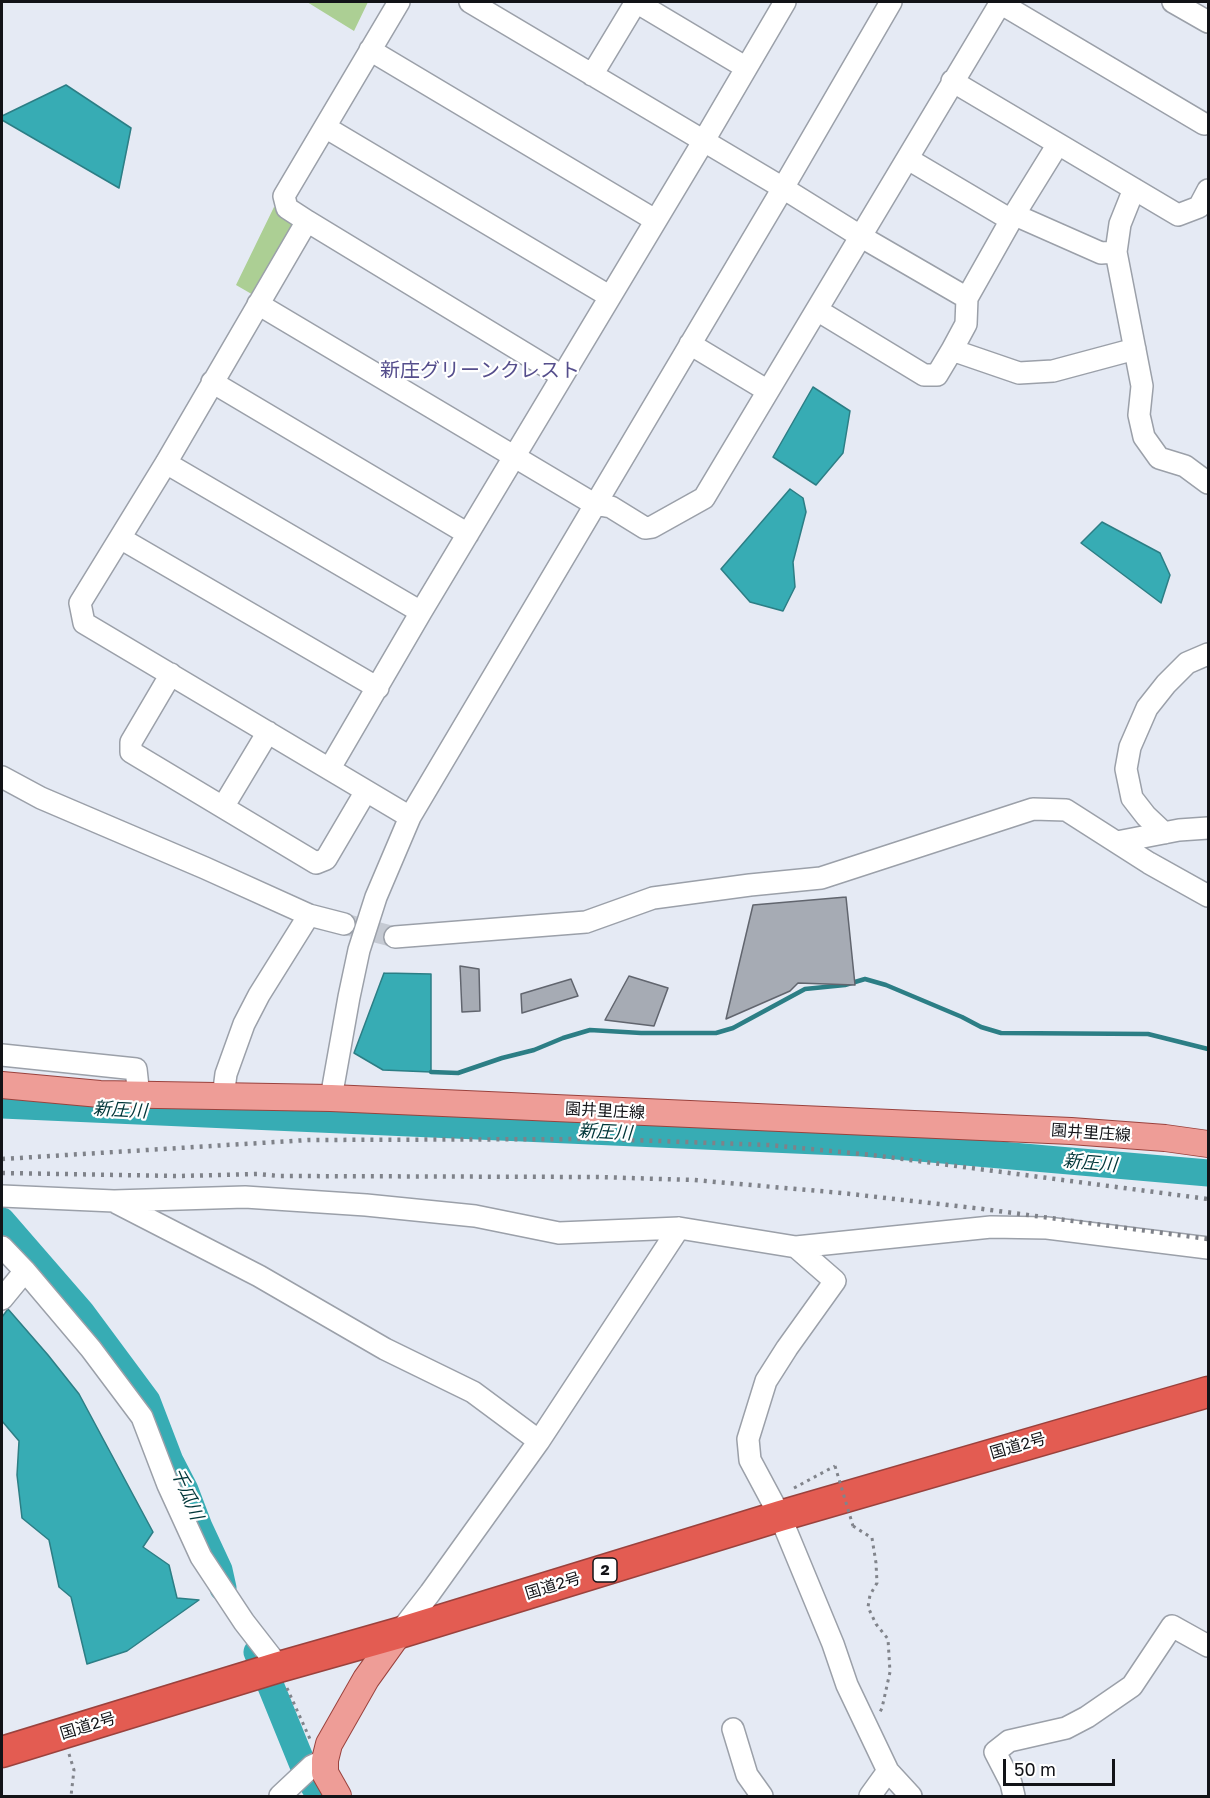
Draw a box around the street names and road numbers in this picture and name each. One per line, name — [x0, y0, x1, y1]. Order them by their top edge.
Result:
street label: 園井里庄線 — [565, 1099, 645, 1123]
street label: 園井里庄線 — [1050, 1121, 1132, 1145]
street label: 国道2号 — [988, 1429, 1048, 1463]
road number: 2 — [593, 1558, 617, 1582]
street label: 国道2号 — [523, 1568, 583, 1604]
street label: 国道2号 — [58, 1708, 118, 1744]

